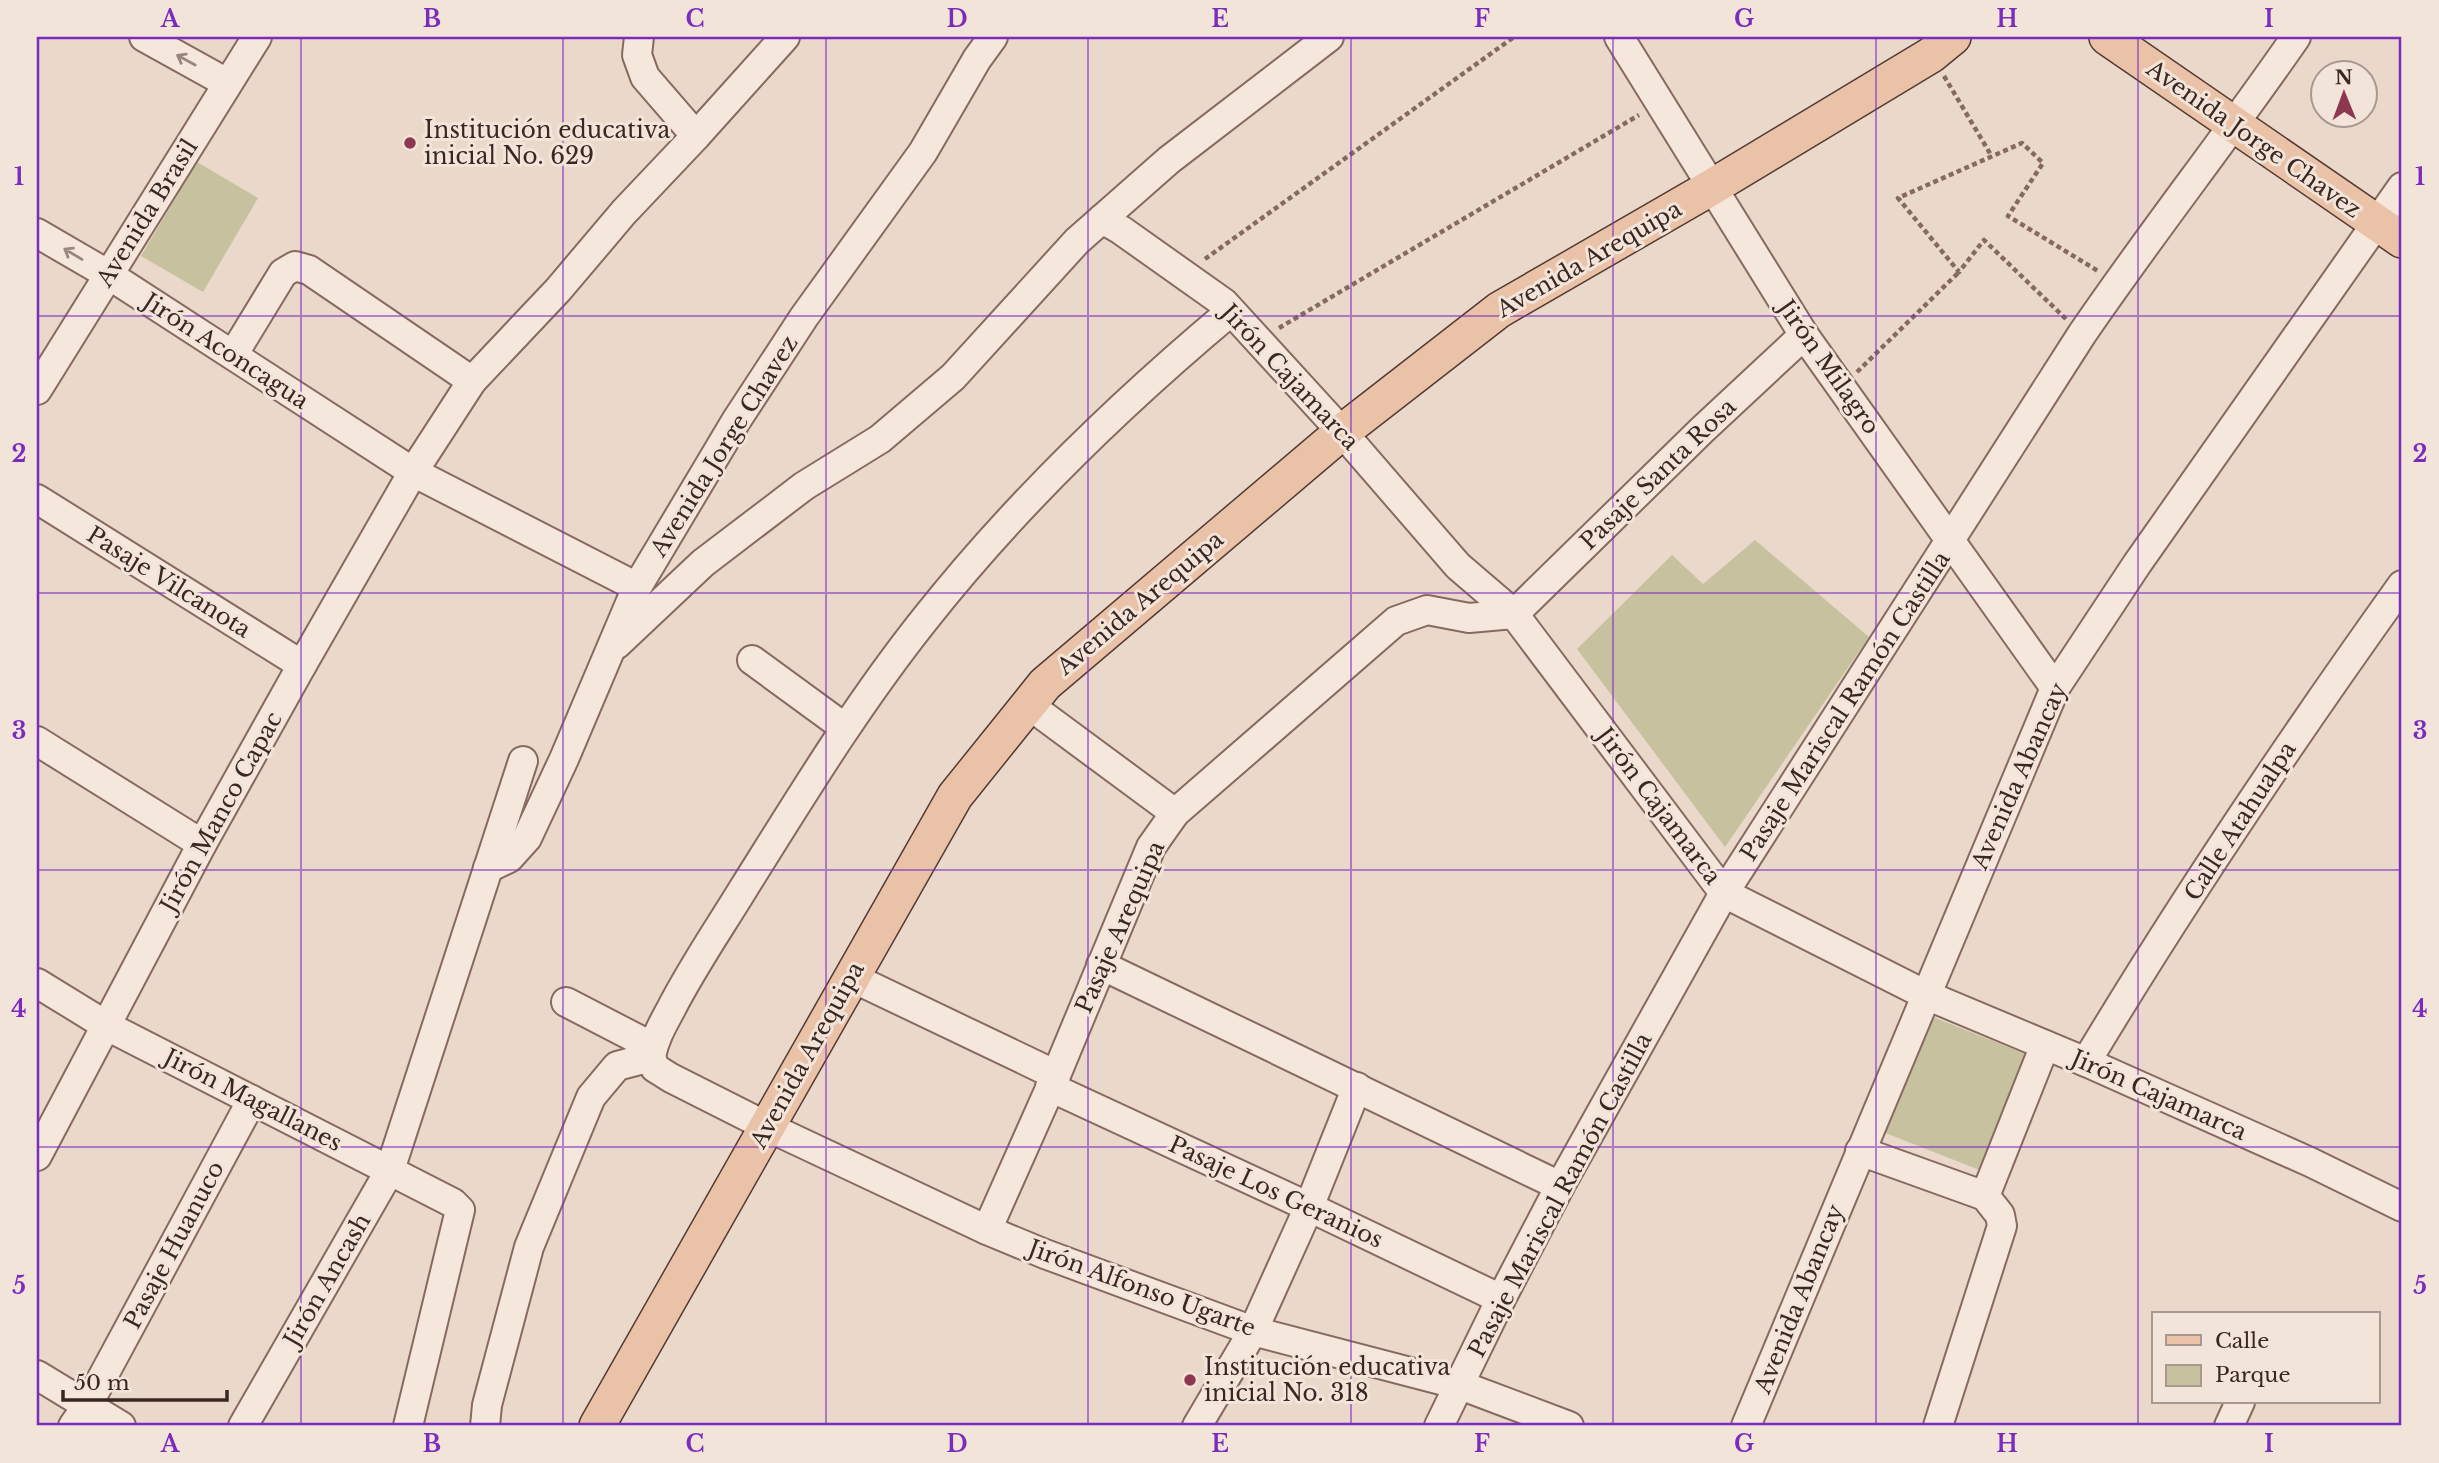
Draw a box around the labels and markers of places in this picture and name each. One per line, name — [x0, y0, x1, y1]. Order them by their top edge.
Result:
place label: Institución educativa inicial No. 629 — [424, 116, 671, 170]
marker: Institución educativa inicial No. 629 — [402, 135, 418, 151]
place label: Institución educativa inicial No. 318 — [1204, 1353, 1451, 1407]
marker: Institución educativa inicial No. 318 — [1182, 1372, 1198, 1388]

